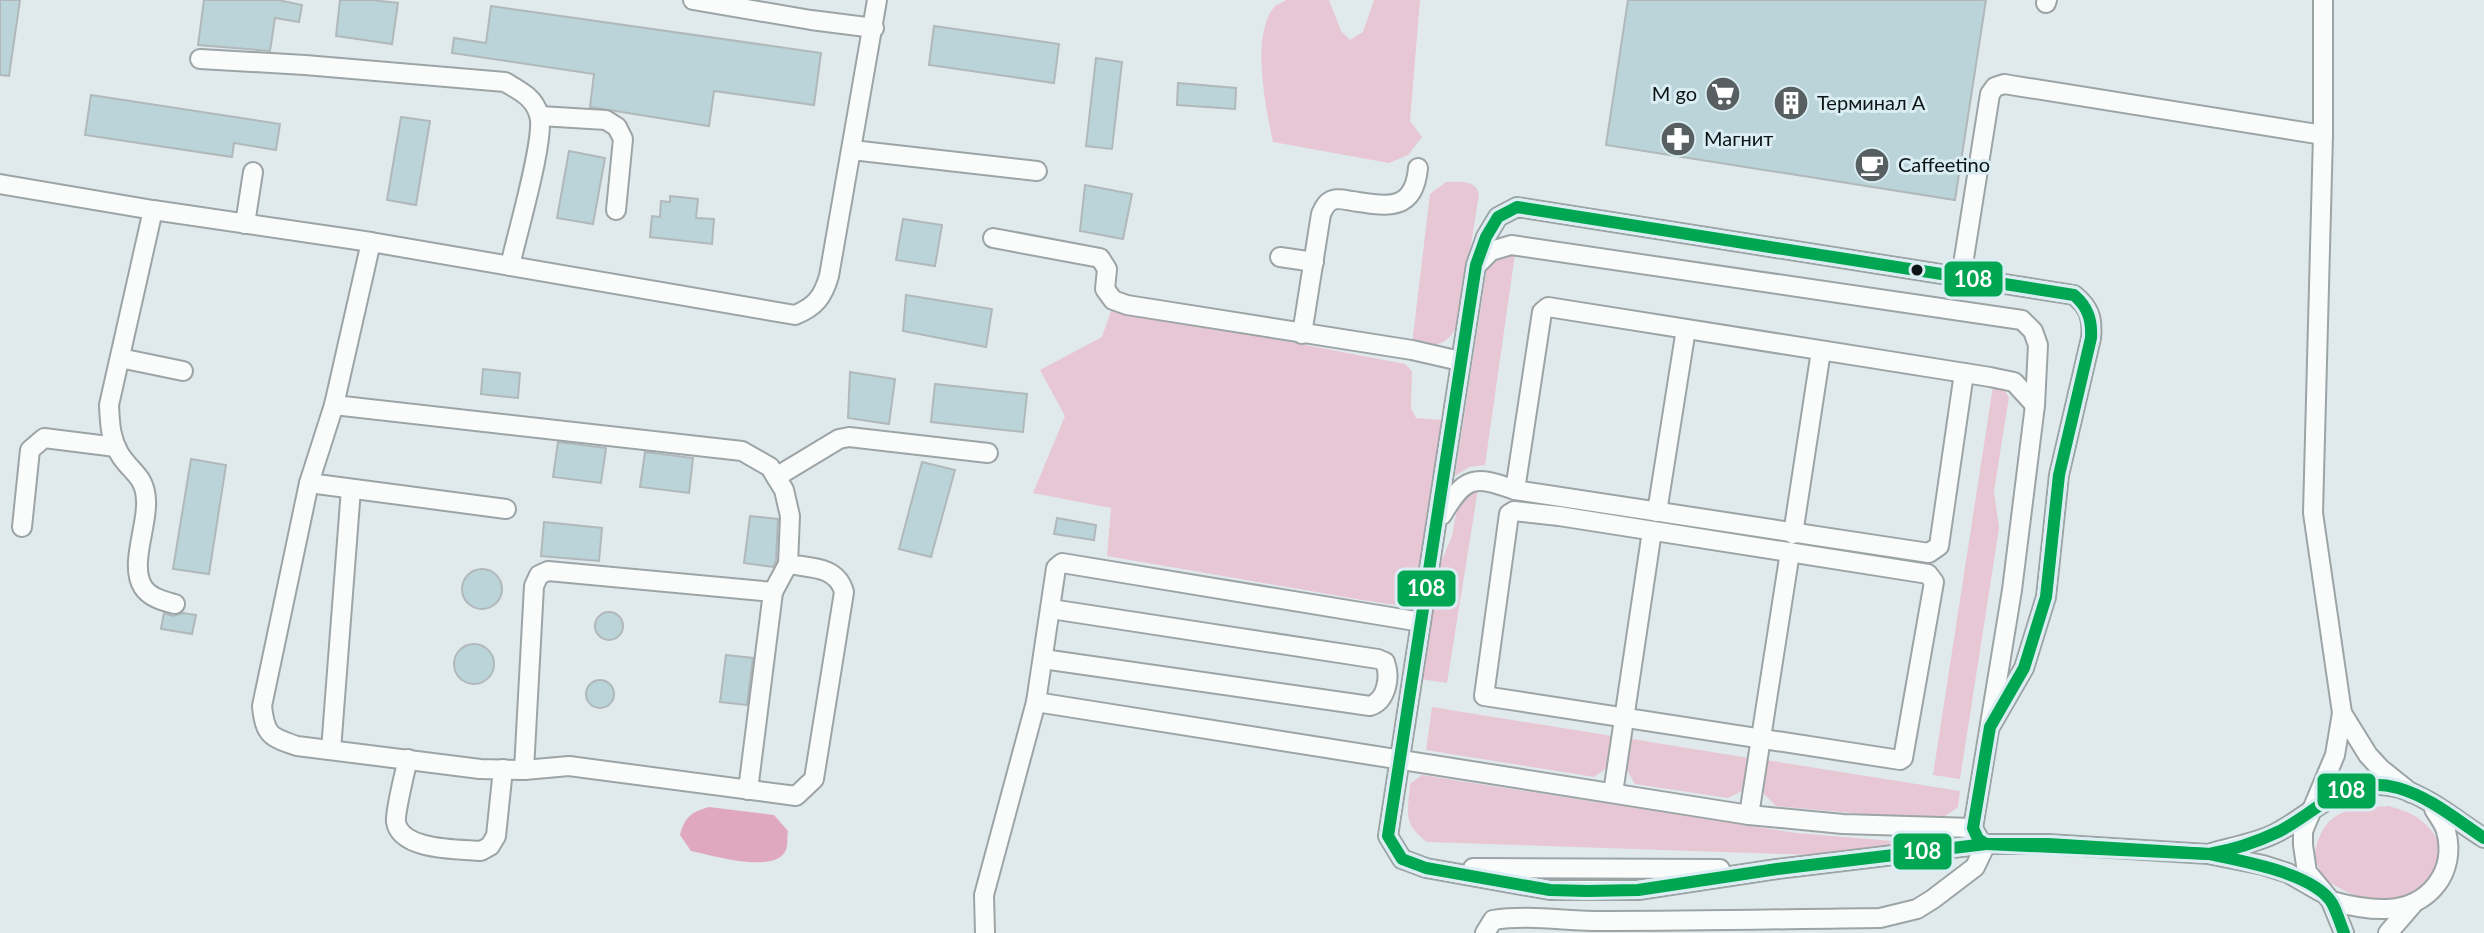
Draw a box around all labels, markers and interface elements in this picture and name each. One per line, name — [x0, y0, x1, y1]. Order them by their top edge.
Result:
supermarket icon: М go — [1704, 75, 1742, 113]
place label: М go — [1652, 81, 1697, 105]
building icon: Терминал А — [1772, 84, 1810, 122]
place label: Терминал А — [1817, 90, 1926, 114]
pharmacy icon: Магнит — [1659, 120, 1697, 158]
place label: Магнит — [1704, 126, 1773, 150]
cafe icon: Caffeetino — [1853, 146, 1891, 184]
place label: Caffeetino — [1898, 152, 1990, 176]
line badge: 108 — [1943, 260, 2004, 298]
unlabelled marker — [1909, 262, 1925, 278]
text: 108 — [1954, 265, 1992, 292]
line badge: 108 — [1396, 569, 1457, 608]
text: 108 — [1407, 574, 1445, 601]
line badge: 108 — [2316, 772, 2377, 810]
text: 108 — [2327, 776, 2365, 803]
line badge: 108 — [1892, 832, 1953, 871]
text: 108 — [1903, 837, 1941, 864]

